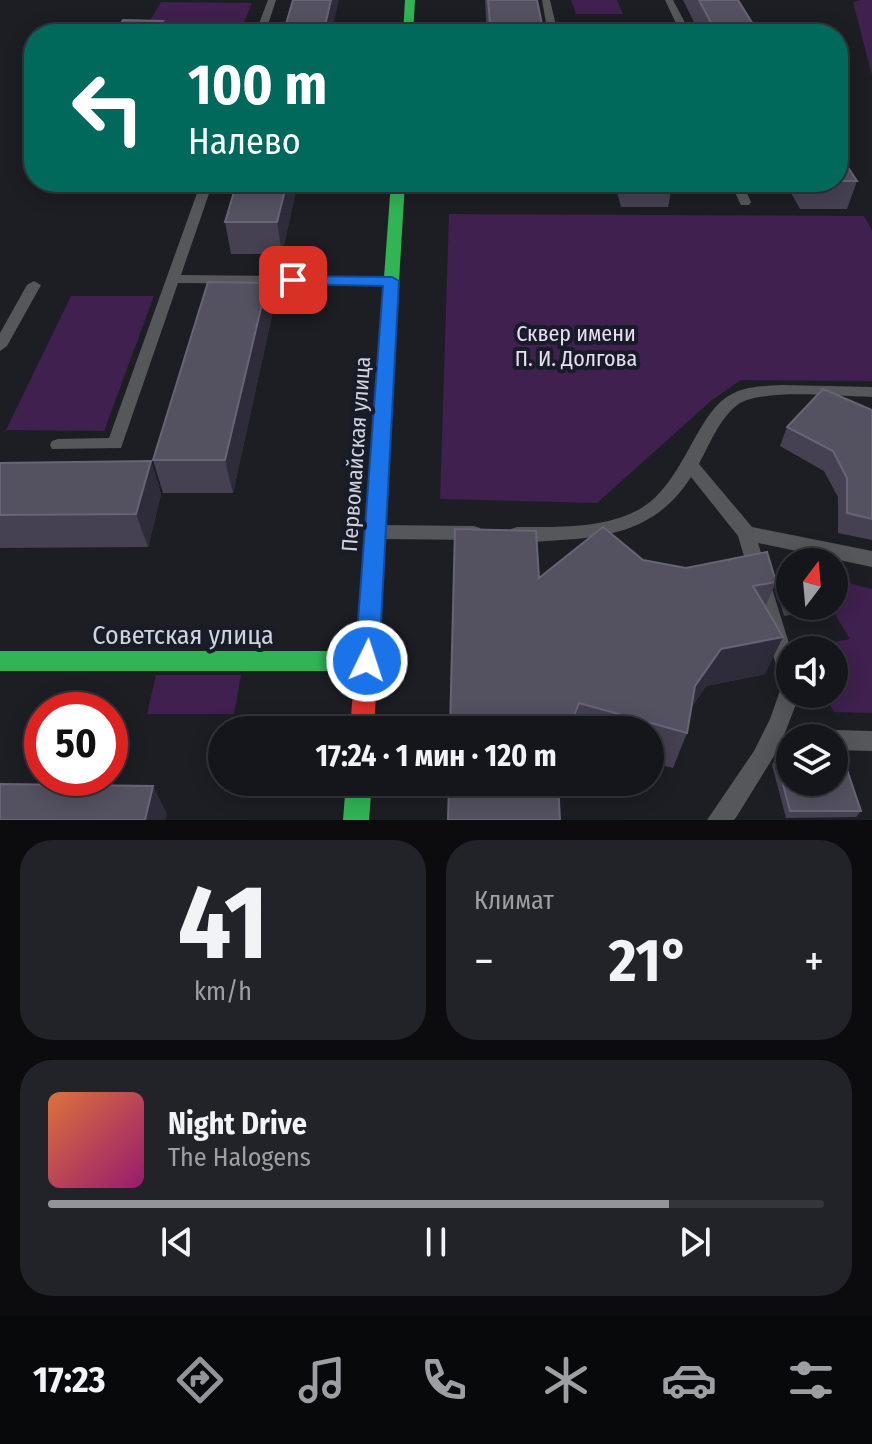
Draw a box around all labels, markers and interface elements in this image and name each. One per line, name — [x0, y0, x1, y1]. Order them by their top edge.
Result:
text: 100 m — [188, 52, 327, 119]
icon: left — [56, 56, 160, 160]
text: Налево — [188, 120, 301, 164]
pin — [259, 246, 327, 314]
icon: arrive — [271, 258, 315, 302]
park label: Сквер имени П. И. Долгова — [515, 320, 637, 372]
street label: Первомайская улица — [336, 355, 376, 553]
north arrow — [776, 548, 848, 620]
map controls — [776, 548, 848, 796]
position arrow — [325, 619, 409, 703]
street label: Советская улица — [92, 620, 274, 651]
button: sound — [776, 636, 848, 708]
speed limit sign: 50 — [24, 692, 128, 796]
button: layers — [776, 724, 848, 796]
text: 17:24 · 1 мин · 120 m — [315, 738, 557, 774]
text: 41 — [178, 861, 268, 986]
text: Климат — [474, 885, 554, 916]
text: 21° — [609, 925, 689, 997]
text: − — [474, 935, 494, 988]
text: + — [804, 935, 824, 988]
text: km/h — [194, 976, 252, 1007]
text: Night Drive — [168, 1106, 307, 1142]
text: The Halogens — [168, 1142, 311, 1173]
icon: previous — [155, 1220, 199, 1264]
icon: pause — [414, 1220, 458, 1264]
icon: next — [673, 1220, 717, 1264]
icon: directions — [172, 1352, 228, 1408]
icon: music — [294, 1352, 350, 1408]
icon: phone — [416, 1352, 472, 1408]
icon: climate — [538, 1352, 594, 1408]
icon: car — [661, 1352, 717, 1408]
icon: filters — [783, 1352, 839, 1408]
text: 17:23 — [33, 1358, 106, 1402]

